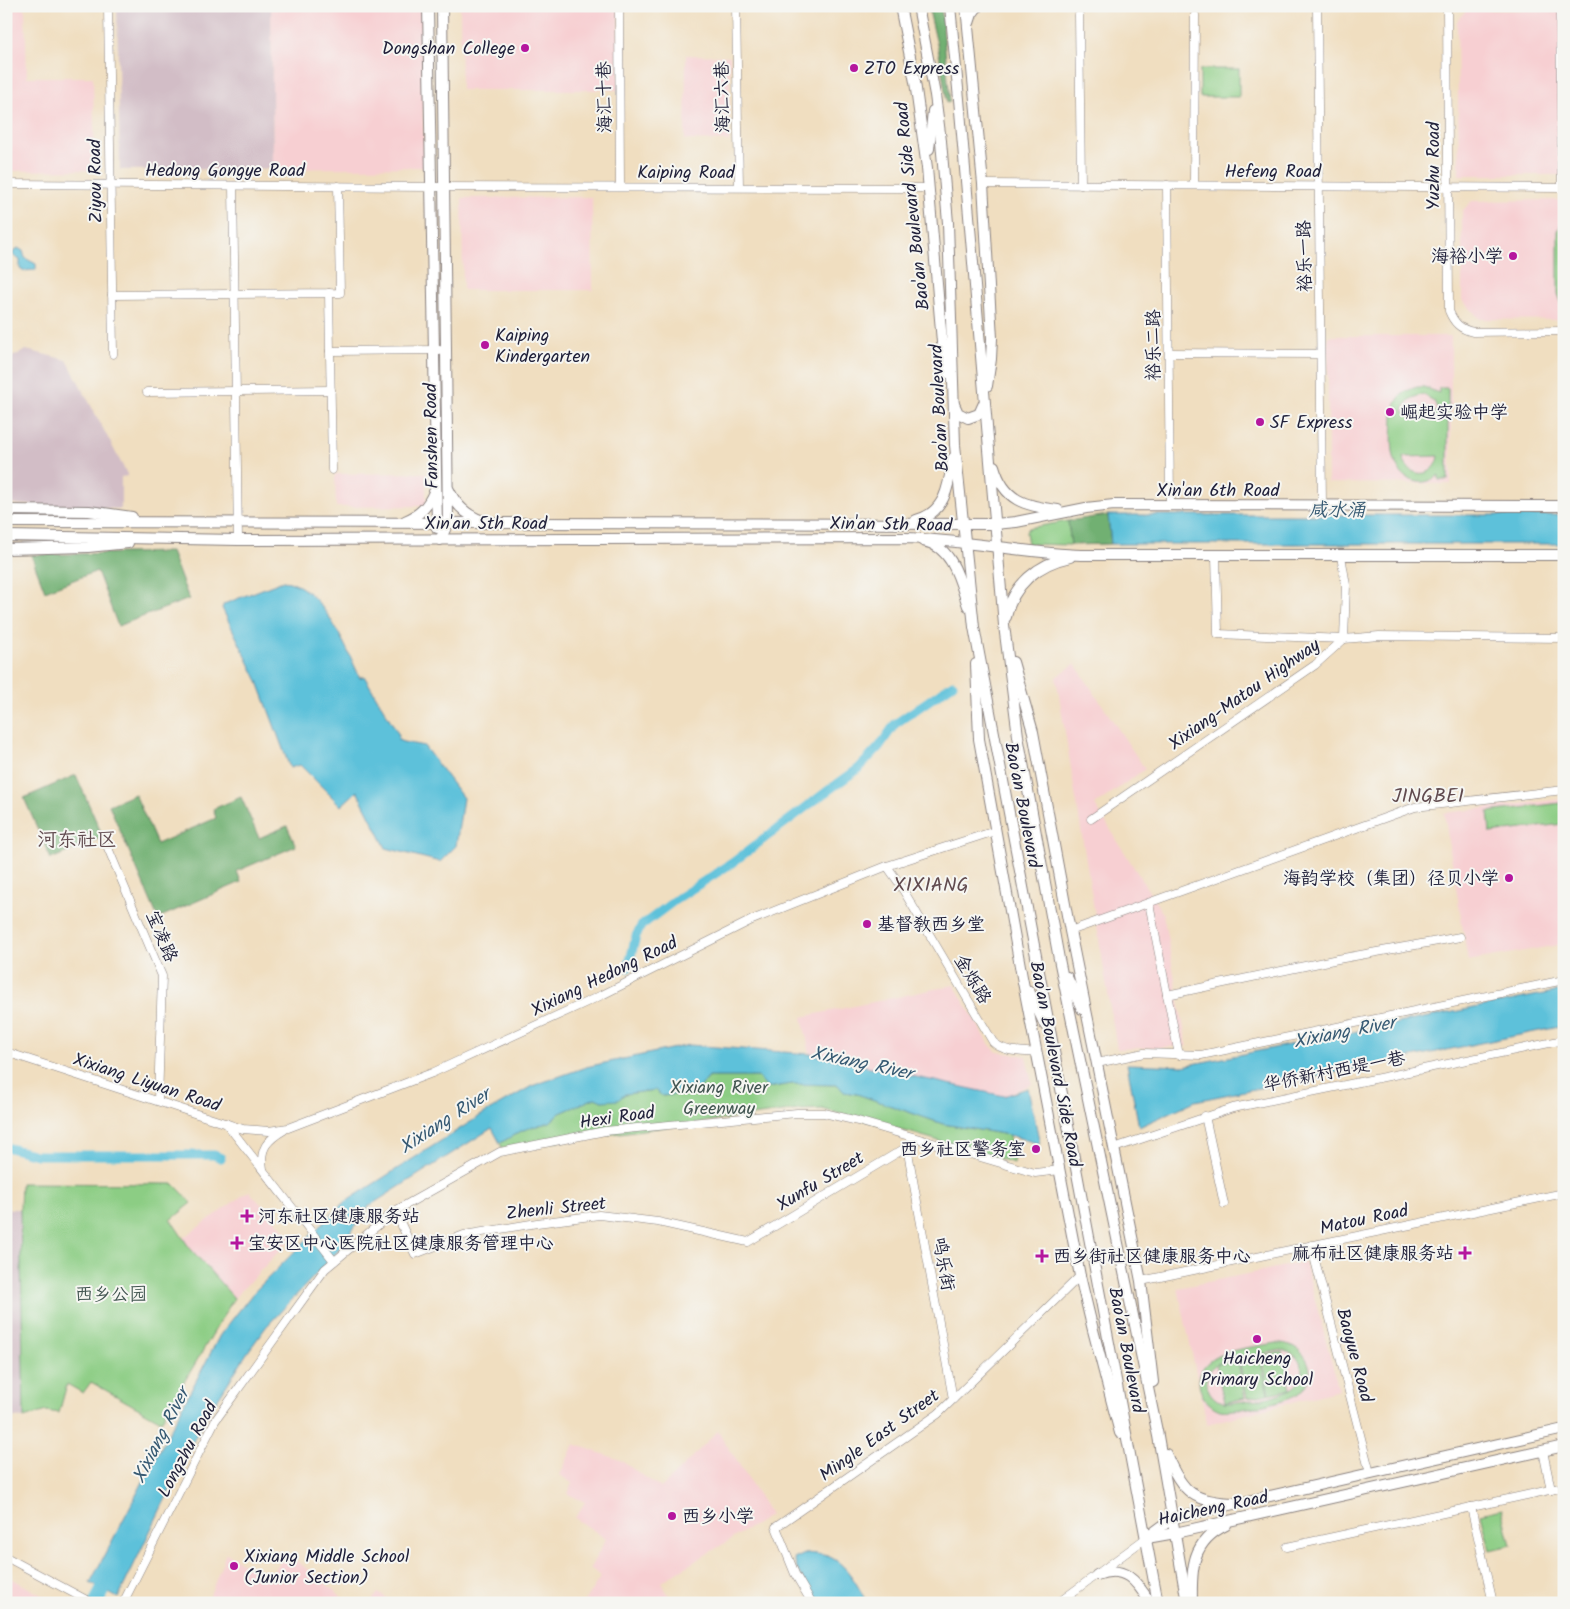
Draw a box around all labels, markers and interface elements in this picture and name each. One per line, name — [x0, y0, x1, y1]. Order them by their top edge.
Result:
place label: Dongshan College — [382, 35, 515, 64]
marker: Dongshan College — [519, 42, 531, 54]
place label: ZTO Express — [864, 55, 960, 84]
street label: 海汇十巷 — [590, 61, 621, 133]
street label: 海汇六巷 — [708, 61, 739, 133]
marker: ZTO Express — [848, 62, 860, 74]
street label: Bao'an Boulevard Side Road — [888, 99, 939, 311]
street label: Yuzhu Road — [1420, 121, 1449, 210]
street label: Ziyou Road — [81, 138, 112, 223]
street label: Hedong Gongye Road — [145, 157, 306, 186]
street label: Hefeng Road — [1225, 158, 1322, 187]
street label: Kaiping Road — [637, 159, 736, 188]
street label: 裕乐一路 — [1290, 220, 1321, 292]
place label: 海裕小学 — [1431, 243, 1503, 272]
marker: 海裕小学 — [1507, 250, 1519, 262]
street label: 裕乐二路 — [1140, 309, 1169, 381]
place label: Kaiping Kindergarten — [495, 322, 590, 372]
marker: Kaiping Kindergarten — [479, 339, 491, 351]
street label: Bao'an Boulevard — [923, 342, 958, 472]
street label: Fanshen Road — [417, 382, 448, 489]
place label: 崛起实验中学 — [1400, 399, 1508, 428]
marker: 崛起实验中学 — [1384, 406, 1396, 418]
place label: SF Express — [1270, 409, 1353, 438]
marker: SF Express — [1254, 416, 1266, 428]
street label: Xin'an 6th Road — [1157, 477, 1280, 506]
water label: 咸水涌 — [1308, 496, 1366, 526]
street label: Xin'an 5th Road — [425, 510, 548, 539]
street label: Xin'an 5th Road — [829, 510, 954, 541]
street label: Xixiang-Matou Highway — [1163, 632, 1327, 759]
street label: Bao'an Boulevard — [995, 740, 1048, 872]
district label: JINGBEI — [1392, 781, 1464, 813]
district label: 河东社区 — [37, 825, 117, 857]
place label: 海韵学校（集团）径贝小学 — [1283, 865, 1499, 894]
district label: XIXIANG — [893, 870, 969, 902]
marker: 海韵学校（集团）径贝小学 — [1503, 872, 1515, 884]
street label: 宝凌路 — [137, 906, 185, 967]
place label: 基督教西乡堂 — [877, 911, 985, 940]
marker: 基督教西乡堂 — [861, 918, 873, 930]
street label: Xixiang Hedong Road — [526, 929, 684, 1025]
street label: 金烁路 — [945, 949, 998, 1010]
street label: Bao'an Boulevard Side Road — [1020, 959, 1089, 1171]
water label: Xixiang River — [1291, 1008, 1402, 1058]
water label: Xixiang River — [808, 1039, 919, 1090]
street label: 华侨新村西堤一巷 — [1261, 1045, 1408, 1100]
street label: Xixiang Liyuan Road — [69, 1046, 225, 1121]
park label: Xixiang River Greenway — [670, 1074, 769, 1124]
water label: Xixiang River — [394, 1079, 500, 1162]
street label: Hexi Road — [578, 1099, 658, 1138]
place label: 西乡社区警务室 — [900, 1136, 1026, 1165]
marker: 西乡社区警务室 — [1030, 1143, 1042, 1155]
street label: Xunfu Street — [771, 1144, 871, 1220]
street label: Zhenli Street — [505, 1190, 608, 1229]
street label: Matou Road — [1317, 1197, 1412, 1244]
place label: 河东社区健康服务站 — [258, 1203, 420, 1232]
marker: 河东社区健康服务站 — [240, 1209, 254, 1223]
place label: 宝安区中心医院社区健康服务管理中心 — [248, 1230, 554, 1259]
street label: 鸣乐街 — [924, 1235, 961, 1293]
marker: 宝安区中心医院社区健康服务管理中心 — [230, 1236, 244, 1250]
place label: 麻布社区健康服务站 — [1292, 1240, 1454, 1269]
place label: 西乡街社区健康服务中心 — [1053, 1243, 1251, 1272]
marker: 麻布社区健康服务站 — [1458, 1246, 1472, 1260]
marker: 西乡街社区健康服务中心 — [1035, 1249, 1049, 1263]
park label: 西乡公园 — [75, 1281, 147, 1310]
street label: Bao'an Boulevard — [1099, 1285, 1152, 1417]
street label: Baoyue Road — [1327, 1305, 1380, 1407]
marker: Haicheng Primary School — [1251, 1333, 1263, 1345]
place label: Haicheng Primary School — [1201, 1345, 1314, 1395]
water label: Xixiang River — [125, 1380, 200, 1489]
street label: Mingle East Street — [814, 1382, 947, 1490]
street label: Longzhu Road — [151, 1395, 226, 1503]
street label: Haicheng Road — [1156, 1483, 1272, 1535]
place label: 西乡小学 — [682, 1503, 754, 1532]
marker: 西乡小学 — [666, 1510, 678, 1522]
place label: Xixiang Middle School (Junior Section) — [244, 1543, 410, 1593]
marker: Xixiang Middle School (Junior Section) — [228, 1560, 240, 1572]

